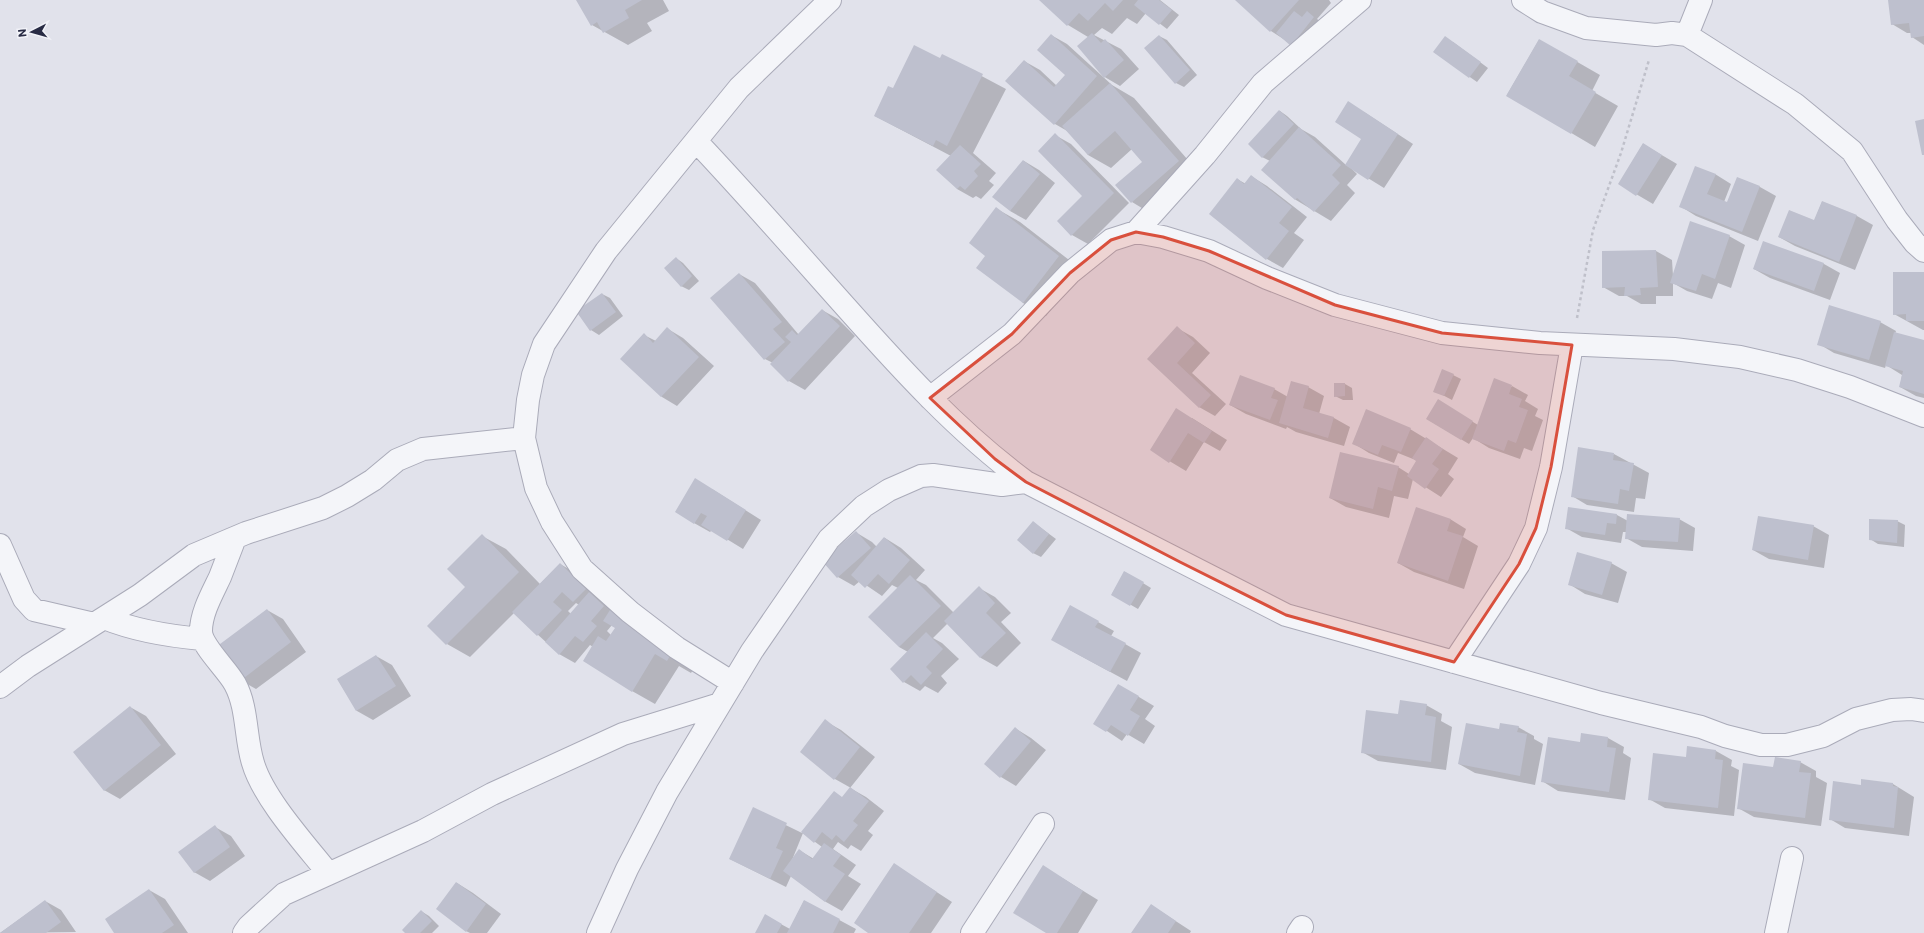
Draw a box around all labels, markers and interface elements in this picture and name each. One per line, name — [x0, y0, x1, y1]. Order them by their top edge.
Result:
north arrow — [12, 12, 52, 52]
text: N — [15, 28, 28, 38]

